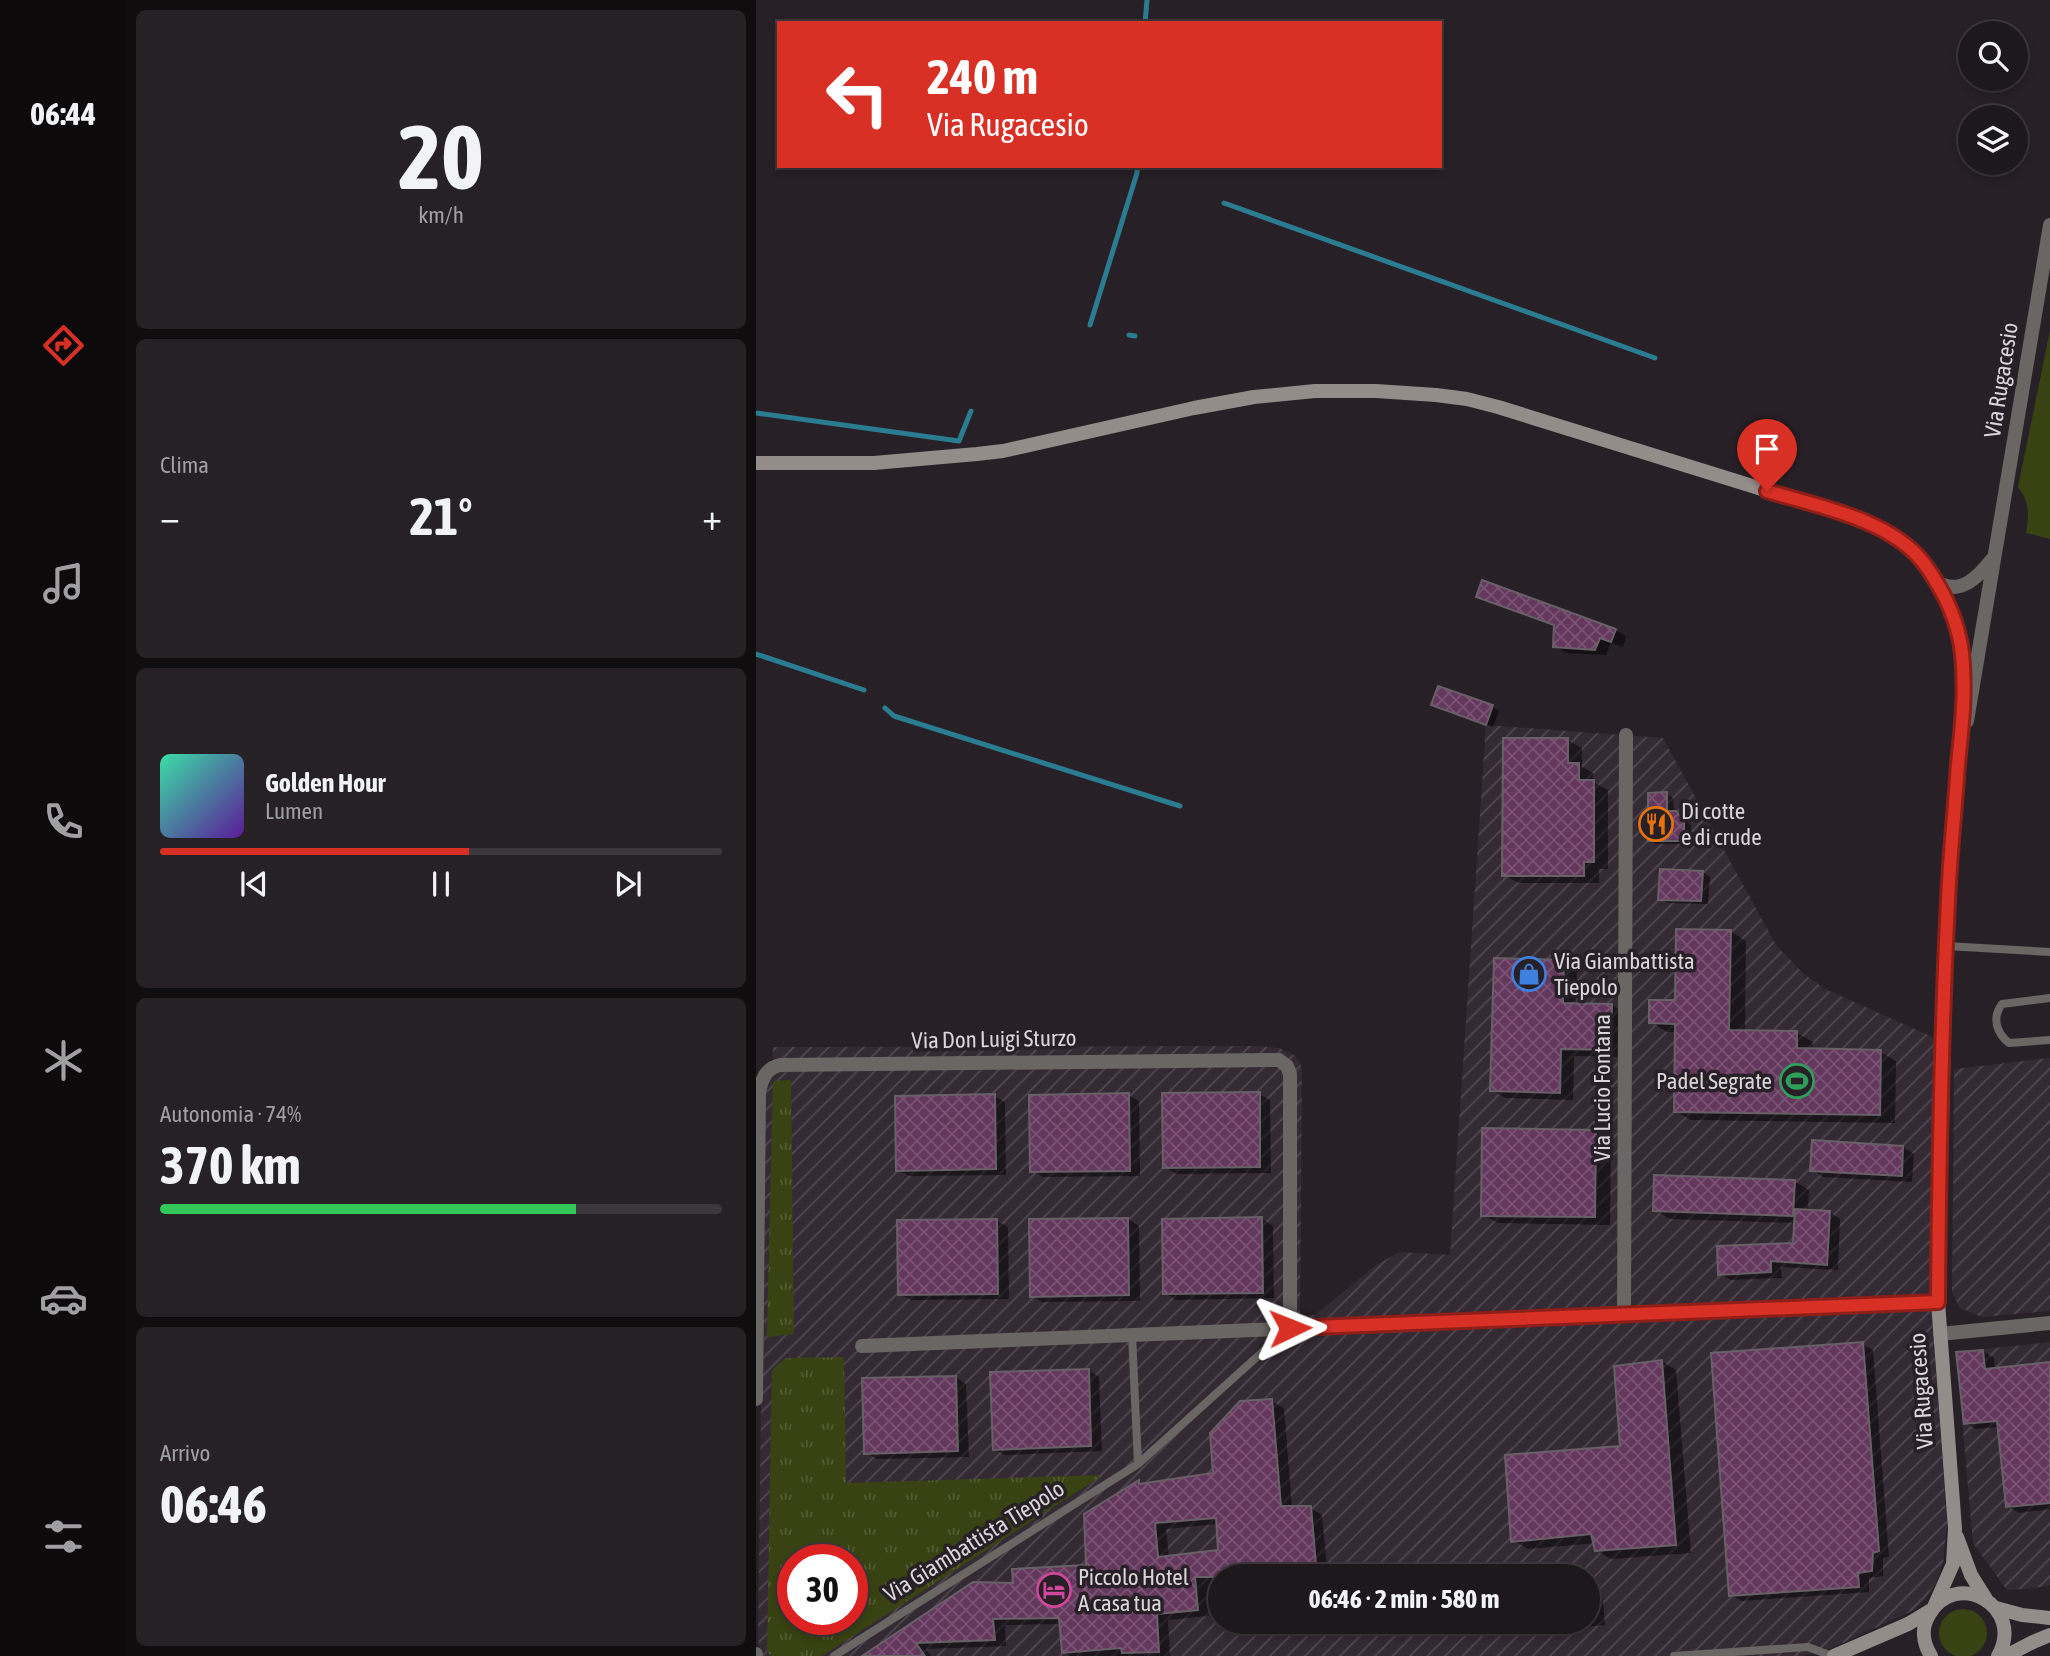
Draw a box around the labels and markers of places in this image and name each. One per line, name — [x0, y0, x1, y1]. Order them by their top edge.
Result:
pin — [1737, 419, 1797, 491]
place label: Di cotte e di crude — [1681, 798, 1762, 850]
restaurant icon: Di cotte e di crude — [1637, 805, 1675, 843]
place label: Via Giambattista Tiepolo — [1554, 948, 1695, 1000]
shop icon: Via Giambattista Tiepolo — [1510, 955, 1548, 993]
sports icon: Padel Segrate — [1778, 1062, 1816, 1100]
place label: Padel Segrate — [1656, 1068, 1772, 1094]
place label: Piccolo Hotel A casa tua — [1078, 1564, 1189, 1616]
hotel icon: Piccolo Hotel A casa tua — [1035, 1571, 1073, 1609]

